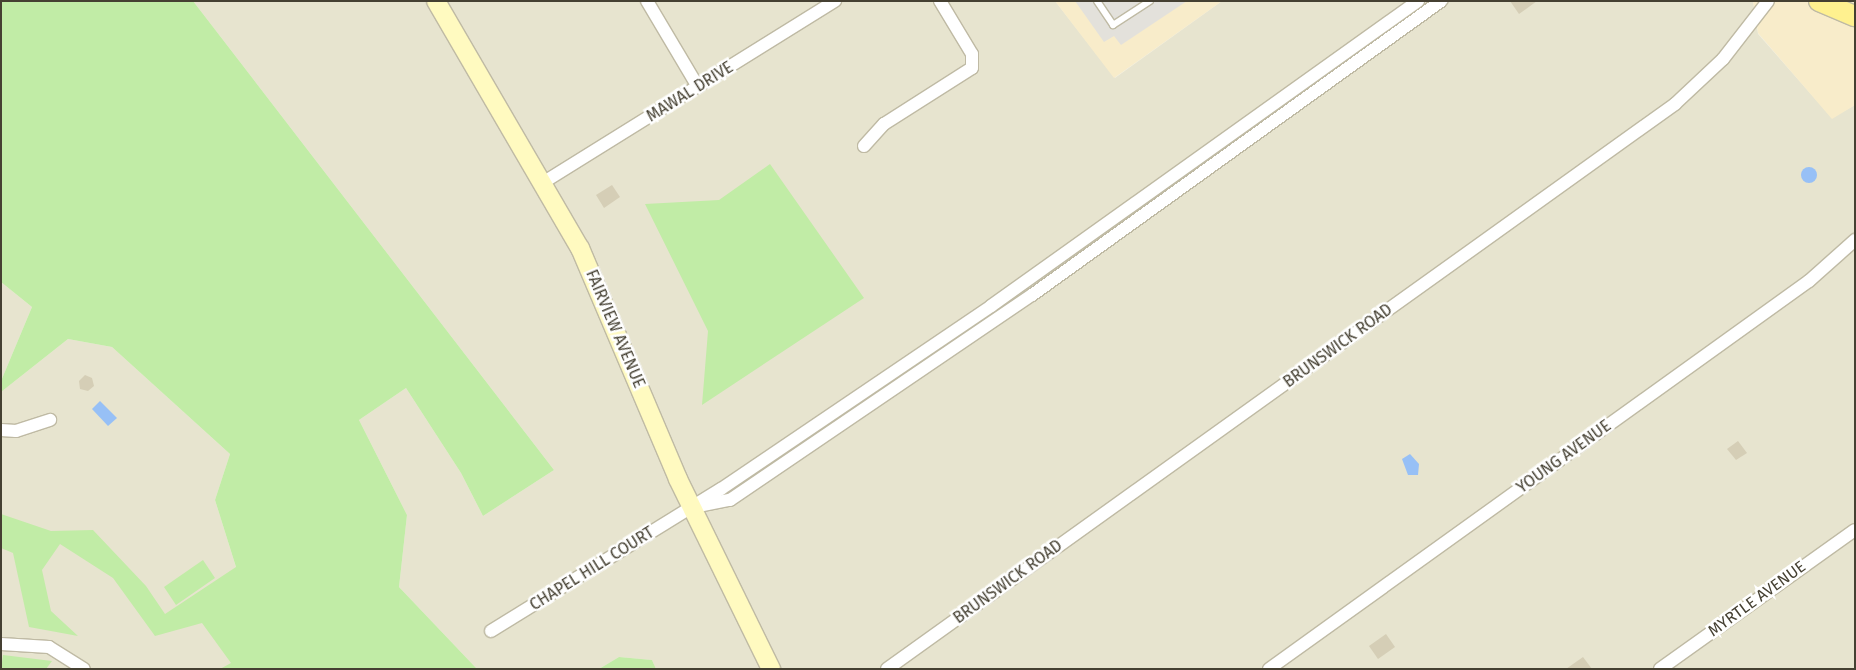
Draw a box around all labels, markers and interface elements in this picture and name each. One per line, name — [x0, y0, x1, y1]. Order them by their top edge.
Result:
street label: MAWAL DRIVE — [643, 58, 737, 126]
street label: FAIRVIEW AVENUE — [581, 267, 649, 391]
street label: BRUNSWICK ROAD — [1280, 300, 1396, 392]
street label: YOUNG AVENUE — [1513, 416, 1615, 498]
street label: CHAPEL HILL COURT — [526, 523, 658, 615]
street label: BRUNSWICK ROAD — [950, 536, 1066, 628]
street label: MYRTLE AVENUE — [1704, 557, 1810, 641]

